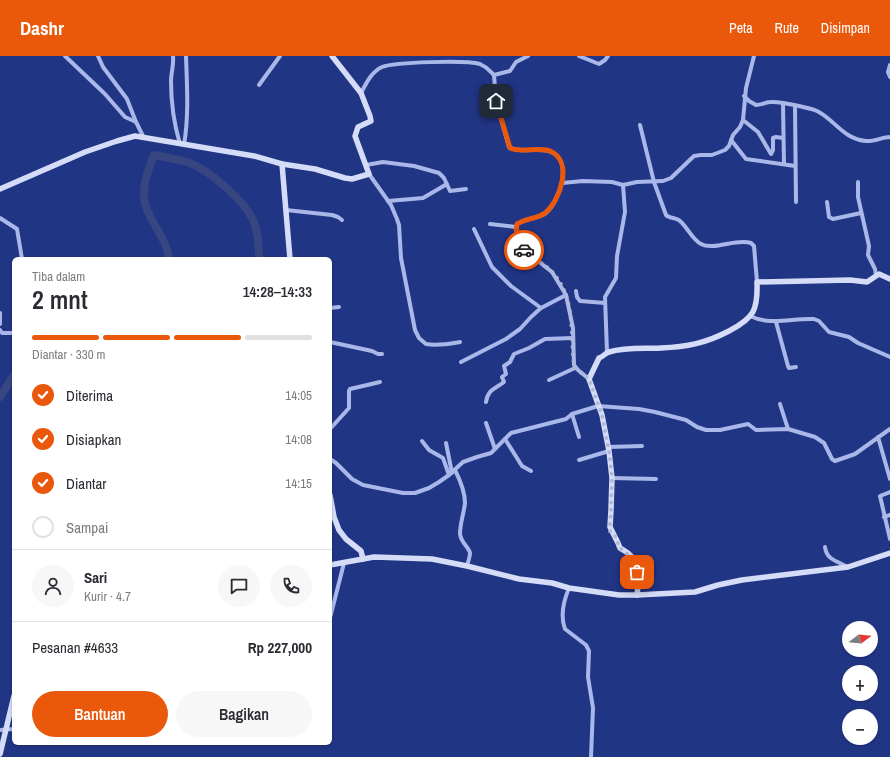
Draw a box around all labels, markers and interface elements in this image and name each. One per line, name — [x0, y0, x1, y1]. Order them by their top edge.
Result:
text: Dashr — [20, 15, 64, 41]
text: Peta — [729, 19, 753, 37]
text: Rute — [775, 19, 799, 37]
text: Disimpan — [821, 19, 870, 37]
pin — [479, 84, 513, 118]
icon: home — [485, 90, 507, 112]
courier — [504, 230, 544, 270]
icon: car — [513, 239, 535, 261]
text: Tiba dalam — [32, 268, 85, 285]
text: 14:28–14:33 — [243, 281, 312, 302]
text: 2 mnt — [32, 282, 88, 317]
text: Diantar · 330 m — [32, 346, 105, 363]
icon: check — [32, 384, 54, 406]
text: Diterima — [66, 385, 113, 406]
text: 14:05 — [285, 387, 312, 404]
icon: check — [32, 428, 54, 450]
text: Disiapkan — [66, 429, 121, 450]
text: 14:08 — [285, 431, 312, 448]
icon: check — [32, 472, 54, 494]
text: Diantar — [66, 473, 106, 494]
text: 14:15 — [285, 475, 312, 492]
text: Sampai — [66, 517, 108, 538]
pin — [620, 555, 654, 589]
icon: bag — [626, 561, 648, 583]
button: person — [32, 565, 74, 607]
button: chat — [218, 565, 260, 607]
button: phone — [270, 565, 312, 607]
text: Sari — [84, 567, 107, 588]
text: Kurir · 4.7 — [84, 588, 131, 605]
north arrow — [842, 621, 878, 657]
map controls — [842, 621, 878, 745]
text: Pesanan #4633 — [32, 637, 118, 658]
text: Rp 227,000 — [248, 637, 312, 658]
button: + — [842, 665, 878, 701]
button: Bantuan — [32, 691, 168, 737]
button: Bagikan — [176, 691, 312, 737]
button: − — [842, 709, 878, 745]

